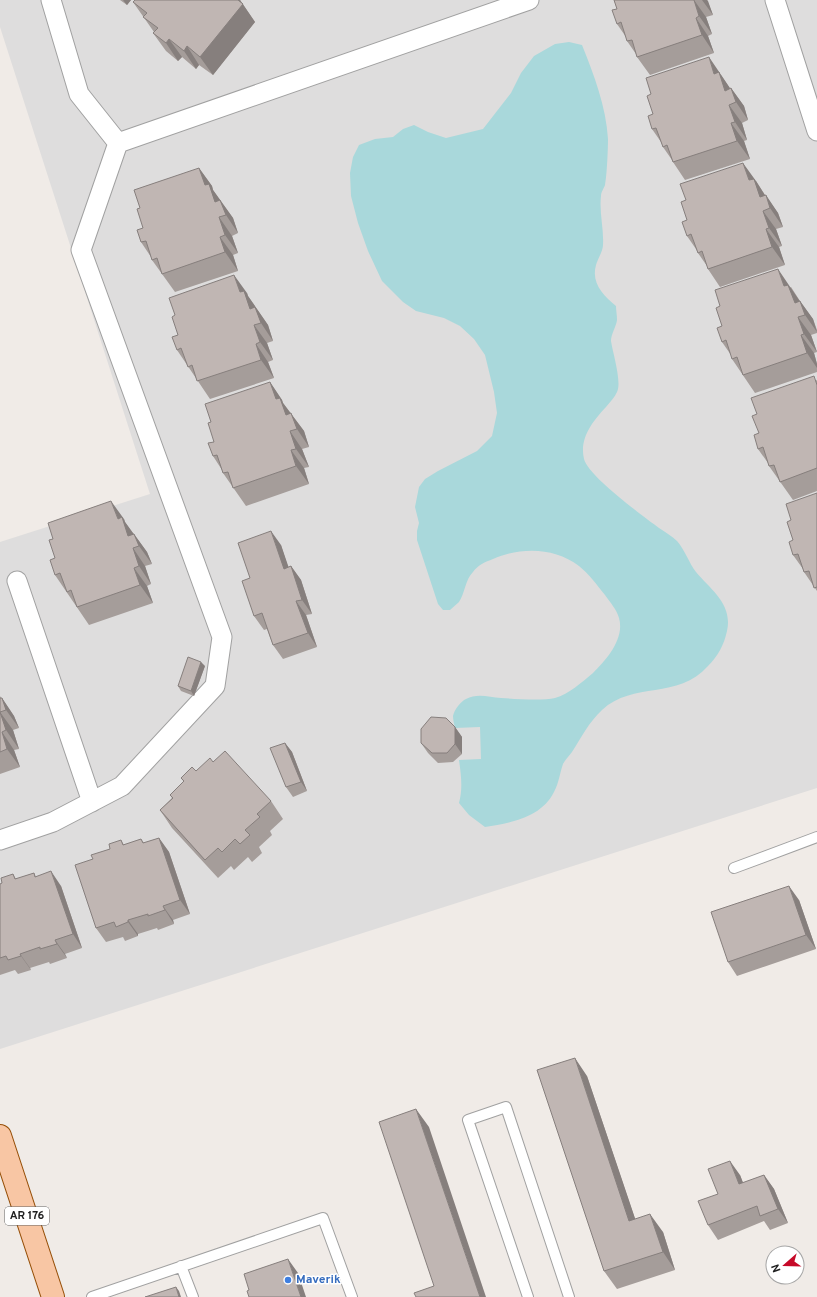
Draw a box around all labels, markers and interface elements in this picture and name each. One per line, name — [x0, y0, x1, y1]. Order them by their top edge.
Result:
road number: AR 176 — [5, 1207, 49, 1225]
north arrow — [765, 1245, 805, 1285]
text: N — [769, 1262, 784, 1274]
place label: Maverik — [296, 1272, 341, 1288]
marker: Maverik — [283, 1275, 293, 1285]

